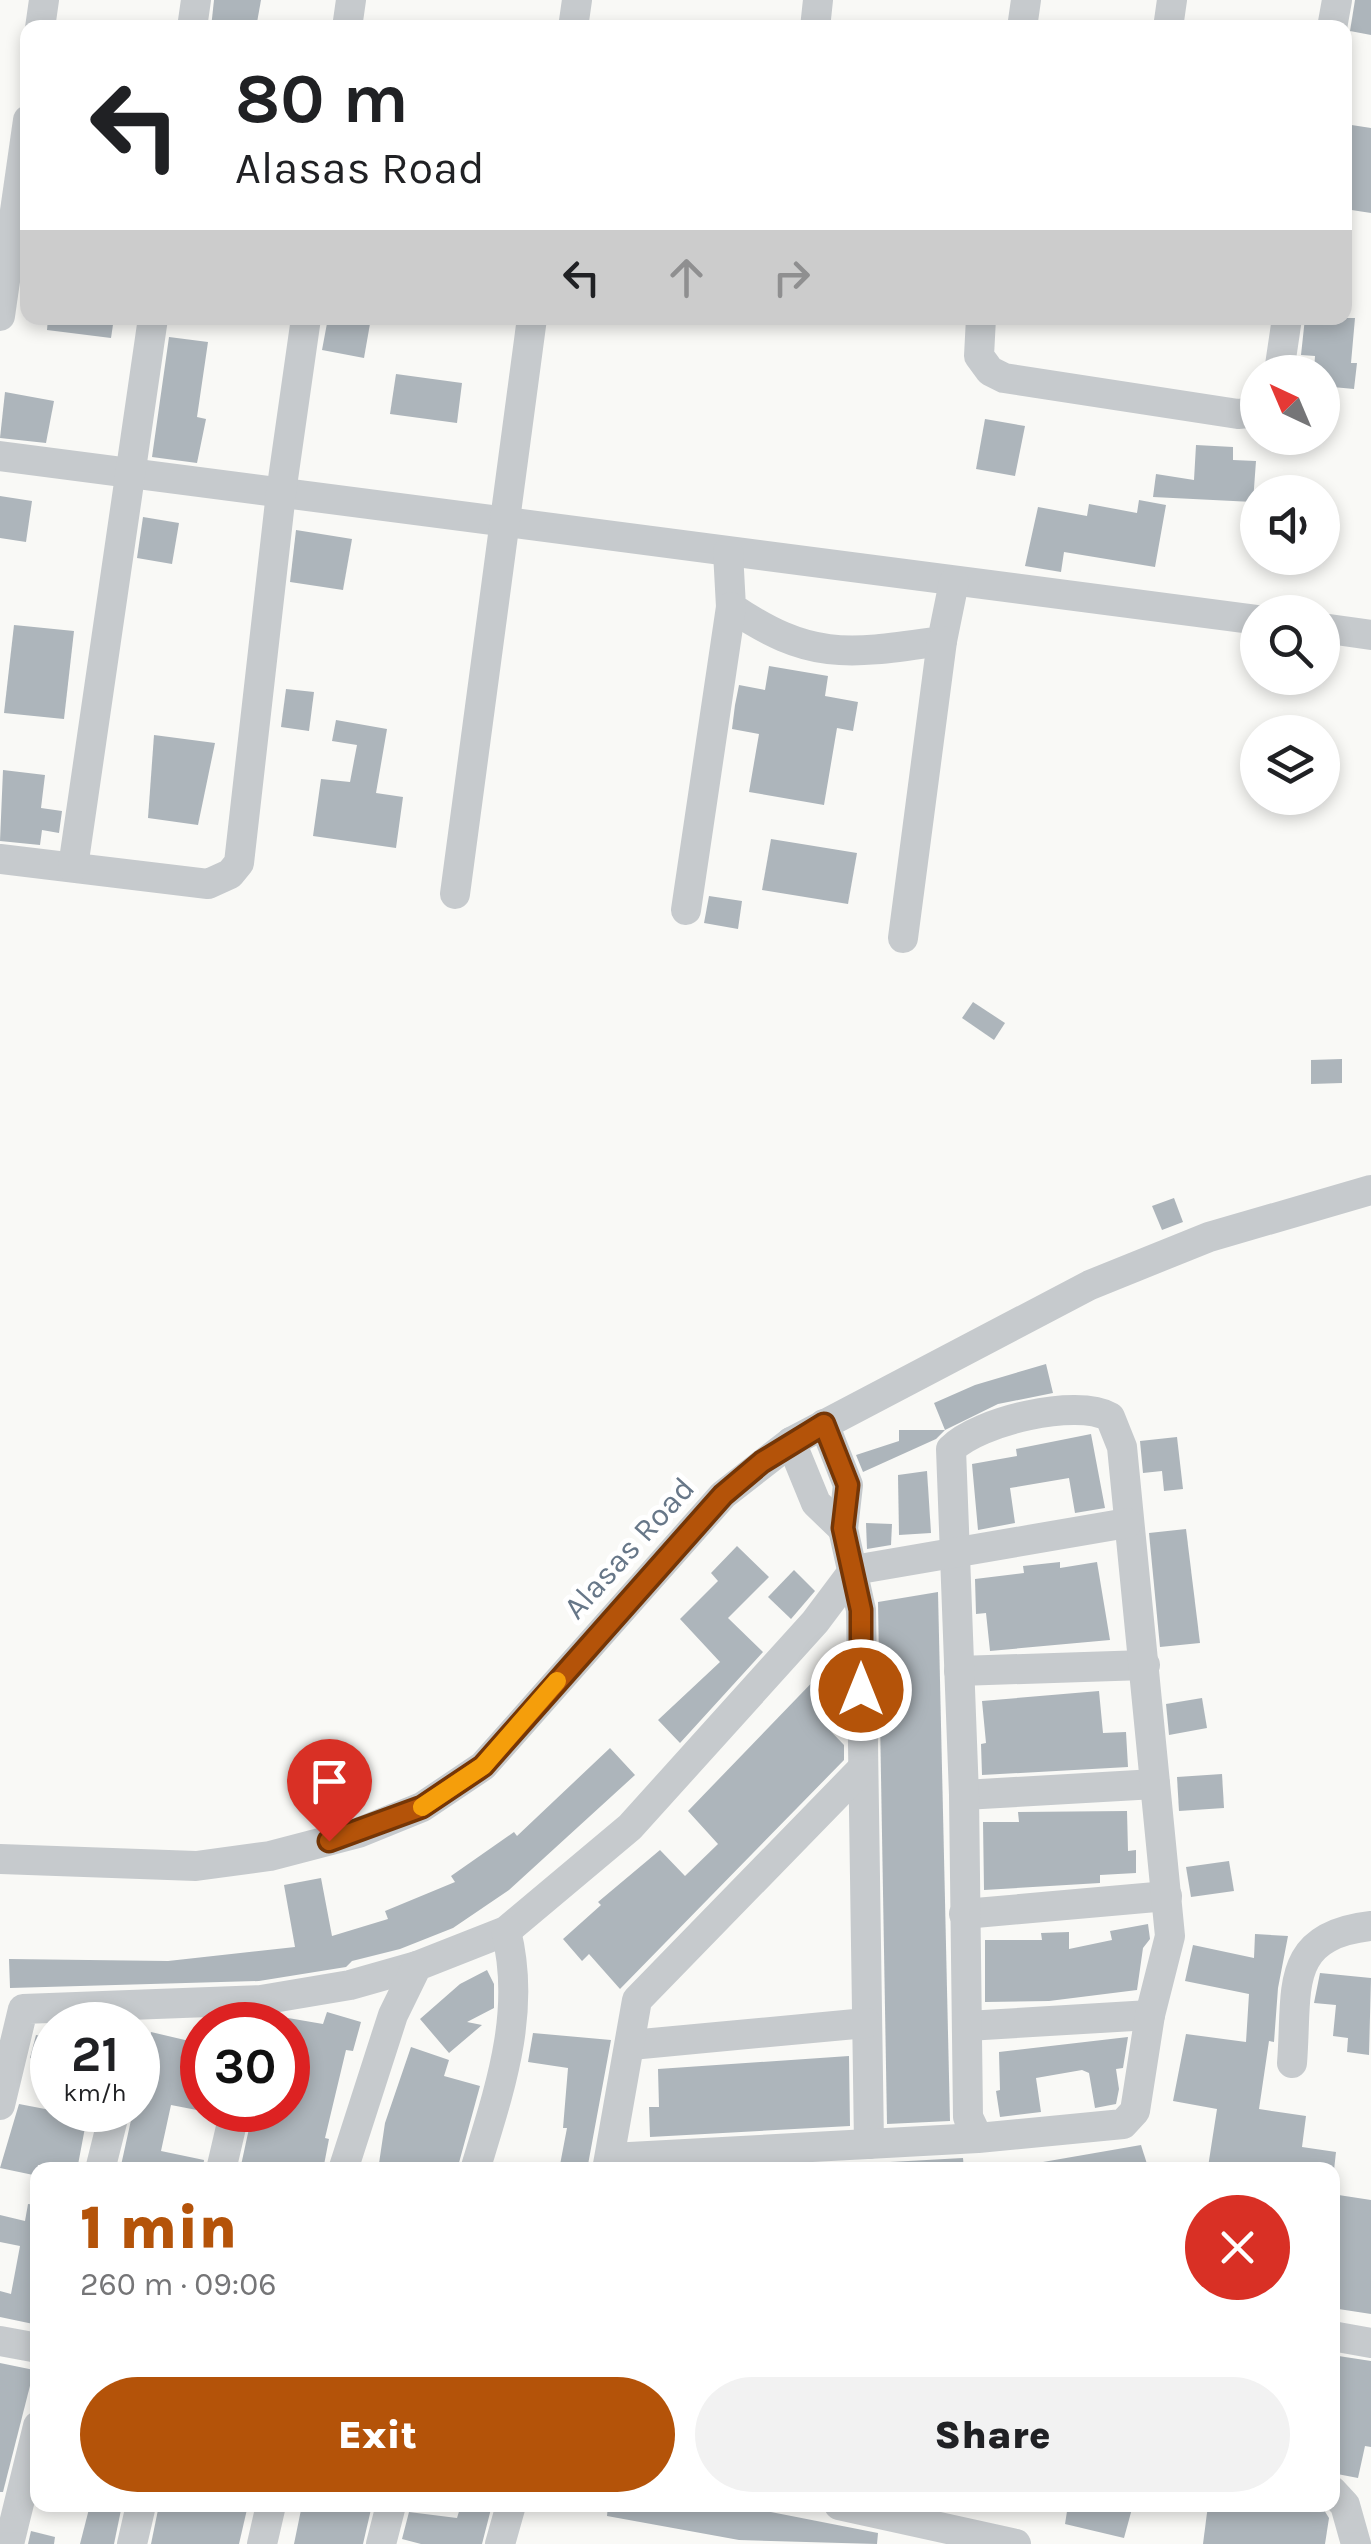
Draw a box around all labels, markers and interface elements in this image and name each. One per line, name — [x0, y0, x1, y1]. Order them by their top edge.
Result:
text: 80 m — [235, 58, 409, 140]
icon: left — [70, 60, 200, 190]
text: Alasas Road — [235, 142, 485, 194]
icon: left — [554, 250, 609, 305]
icon: ahead — [659, 250, 714, 305]
icon: right — [764, 250, 819, 305]
north arrow — [1240, 355, 1340, 455]
map controls — [1240, 355, 1340, 815]
button: sound — [1240, 475, 1340, 575]
button: search — [1240, 595, 1340, 695]
button: layers — [1240, 715, 1340, 815]
street label: Alasas Road — [556, 1470, 702, 1626]
position arrow — [809, 1638, 913, 1742]
pin — [287, 1739, 372, 1842]
icon: arrive — [302, 1754, 357, 1809]
speed limit sign: 30 — [180, 2002, 310, 2132]
text: 21 — [71, 2025, 119, 2084]
text: km/h — [63, 2078, 127, 2107]
text: 1 min — [80, 2193, 237, 2263]
button: close — [1185, 2195, 1290, 2300]
text: 260 m · 09:06 — [80, 2266, 277, 2303]
button: Exit — [80, 2377, 675, 2492]
button: Share — [695, 2377, 1290, 2492]

